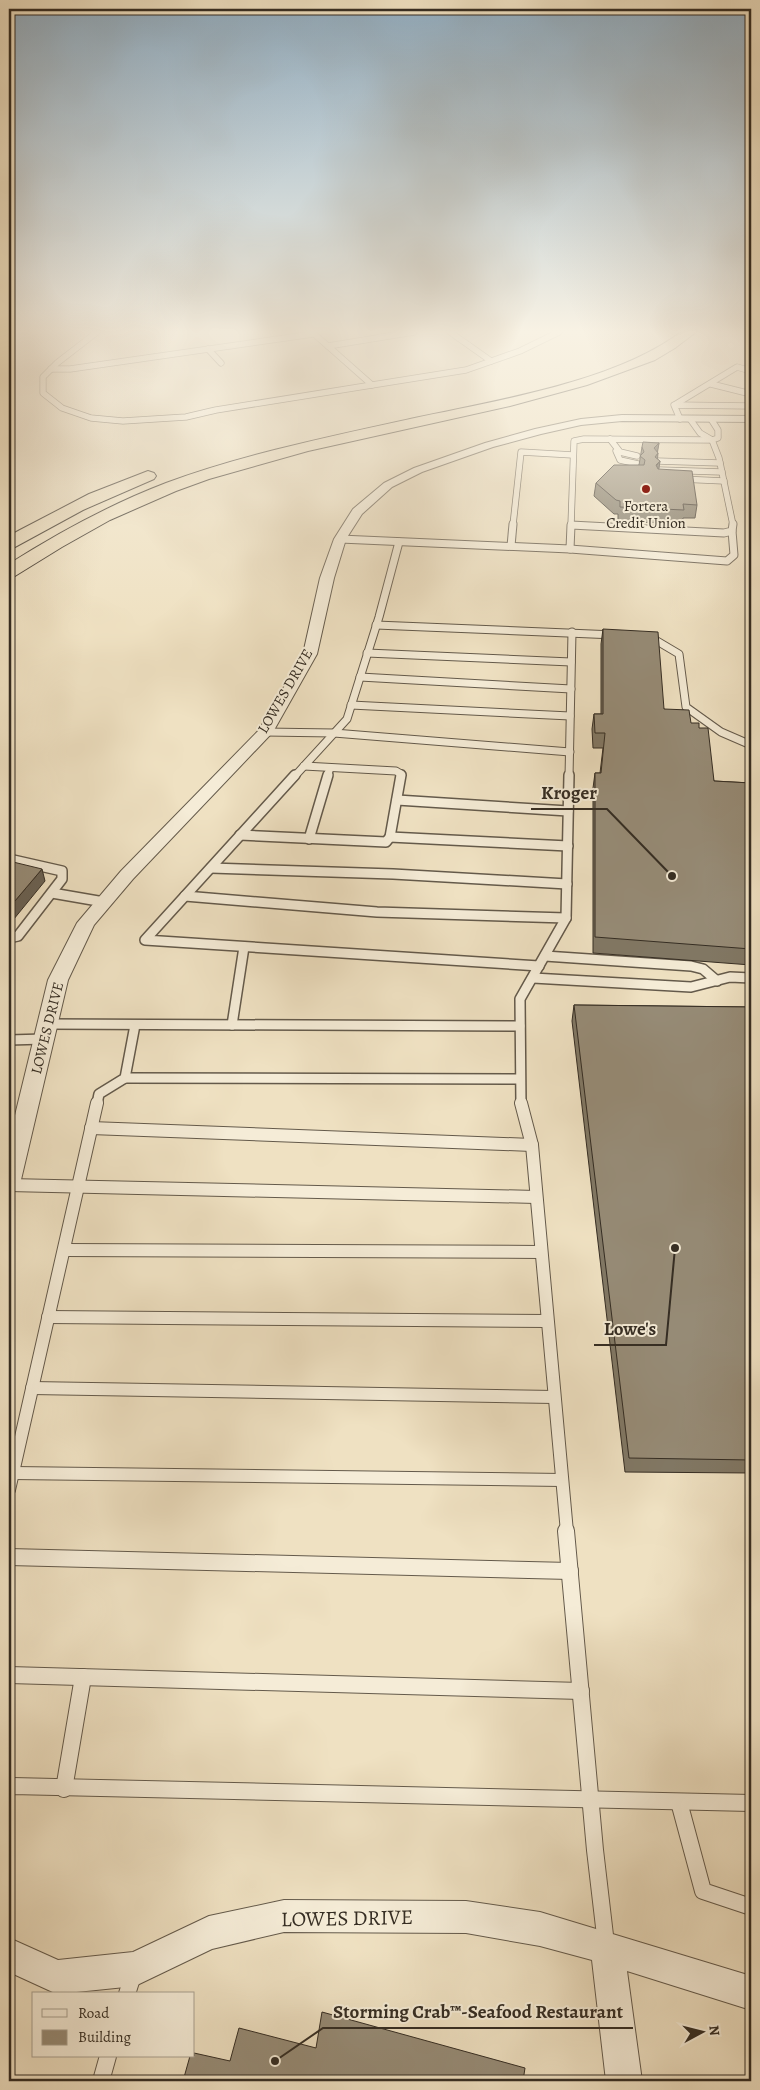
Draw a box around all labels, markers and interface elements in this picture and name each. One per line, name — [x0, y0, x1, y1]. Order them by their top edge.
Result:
marker: Fortera Credit Union — [640, 483, 652, 495]
place label: Fortera Credit Union — [606, 496, 686, 533]
street label: LOWES DRIVE — [253, 645, 317, 737]
callout: Kroger — [531, 775, 607, 809]
text: Kroger — [541, 780, 597, 806]
street label: LOWES DRIVE — [26, 980, 68, 1076]
callout: Lowe's — [594, 1311, 666, 1345]
text: Lowe's — [604, 1316, 657, 1342]
street label: LOWES DRIVE — [281, 1903, 413, 1933]
legend — [32, 1992, 195, 2058]
callout: Storming Crab™-Seafood Restaurant — [323, 1994, 633, 2028]
text: Storming Crab™-Seafood Restaurant — [333, 1999, 624, 2025]
text: Road — [78, 2003, 110, 2023]
north arrow — [678, 2008, 728, 2058]
text: N — [704, 2024, 724, 2037]
text: Building — [78, 2027, 131, 2047]

